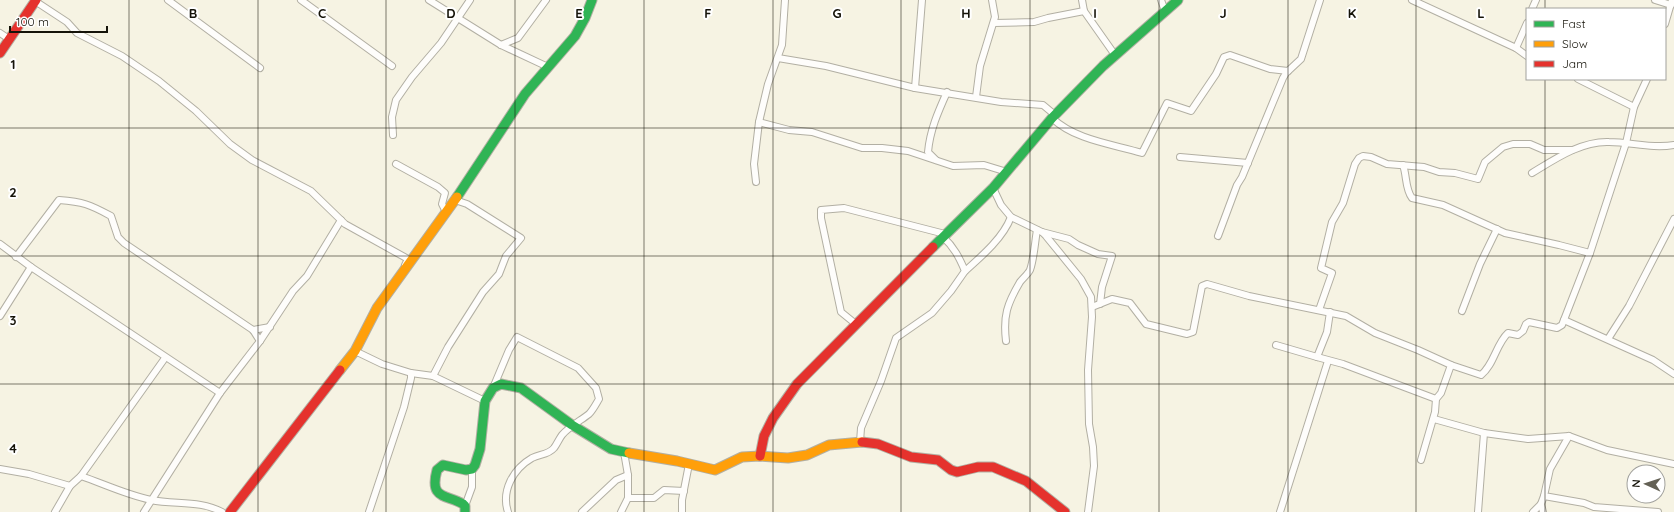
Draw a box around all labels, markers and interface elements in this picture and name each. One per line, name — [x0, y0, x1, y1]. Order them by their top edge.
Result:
text: B — [189, 5, 197, 21]
text: C — [318, 5, 326, 21]
text: D — [446, 5, 456, 21]
text: E — [575, 5, 583, 21]
text: F — [704, 5, 712, 21]
text: G — [832, 5, 842, 21]
text: H — [961, 5, 971, 21]
text: I — [1093, 5, 1097, 21]
text: J — [1219, 5, 1227, 21]
text: K — [1348, 5, 1357, 21]
text: L — [1477, 5, 1485, 21]
scale bar — [10, 8, 107, 34]
legend — [1526, 8, 1666, 80]
text: 100 m — [16, 14, 49, 29]
text: Fast — [1562, 16, 1586, 31]
text: Slow — [1562, 36, 1588, 51]
text: 1 — [10, 56, 16, 72]
text: Jam — [1562, 56, 1587, 71]
text: 2 — [9, 184, 17, 200]
text: 3 — [10, 312, 17, 328]
text: 4 — [9, 440, 17, 456]
north arrow — [1626, 464, 1666, 504]
text: N — [1629, 479, 1643, 488]

